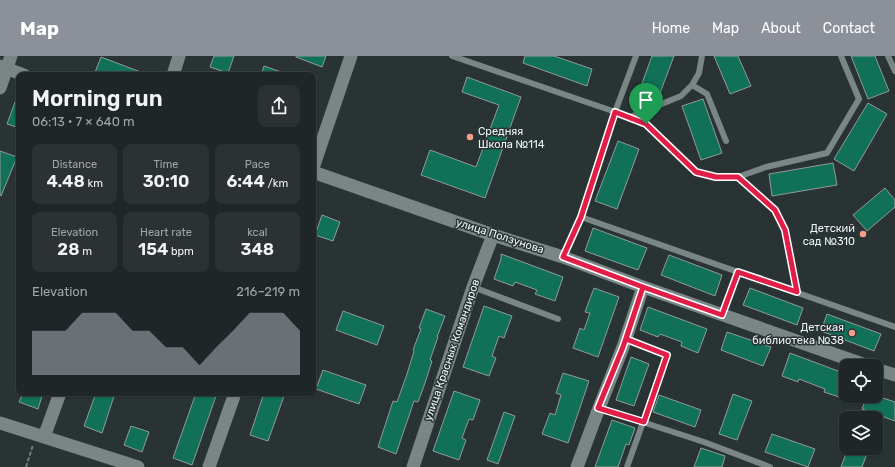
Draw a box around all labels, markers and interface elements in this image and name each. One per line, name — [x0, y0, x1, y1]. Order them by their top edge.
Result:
text: Map — [20, 17, 59, 40]
text: Home — [652, 20, 690, 37]
text: Map — [712, 20, 739, 37]
text: About — [761, 20, 801, 37]
text: Contact — [823, 20, 875, 37]
pin — [629, 83, 663, 124]
text: Morning run — [32, 85, 163, 112]
button: share — [258, 85, 300, 127]
icon: arrive — [635, 89, 657, 111]
text: 06:13 · 7 × 640 m — [32, 114, 135, 129]
place label: Средняя Школа №114 — [478, 125, 545, 151]
marker: Средняя Школа №114 — [465, 132, 475, 142]
text: Distance — [52, 158, 97, 171]
text: Time — [154, 158, 178, 171]
text: Pace — [245, 158, 270, 171]
text: 4.48 — [46, 171, 85, 191]
text: 30:10 — [143, 171, 189, 191]
text: 6:44 — [226, 171, 265, 191]
text: km — [85, 177, 103, 190]
text: /km — [265, 177, 288, 190]
street label: улица Ползунова — [454, 216, 546, 256]
place label: Детский сад №310 — [803, 222, 855, 248]
text: Elevation — [51, 226, 98, 239]
text: Heart rate — [140, 226, 192, 239]
text: kcal — [247, 226, 267, 239]
marker: Детский сад №310 — [858, 229, 868, 239]
text: 28 — [57, 239, 79, 259]
text: 154 — [138, 239, 168, 259]
text: 348 — [241, 239, 274, 259]
text: m — [79, 245, 92, 258]
text: bpm — [168, 245, 194, 258]
street label: улица Красных Командиров — [422, 278, 482, 422]
text: Elevation — [32, 284, 88, 299]
text: 216–219 m — [236, 284, 300, 299]
place label: Детская библиотека №38 — [752, 321, 844, 347]
marker: Детская библиотека №38 — [847, 328, 857, 338]
map controls — [839, 359, 883, 455]
button: locate — [839, 359, 883, 403]
button: layers — [839, 411, 883, 455]

